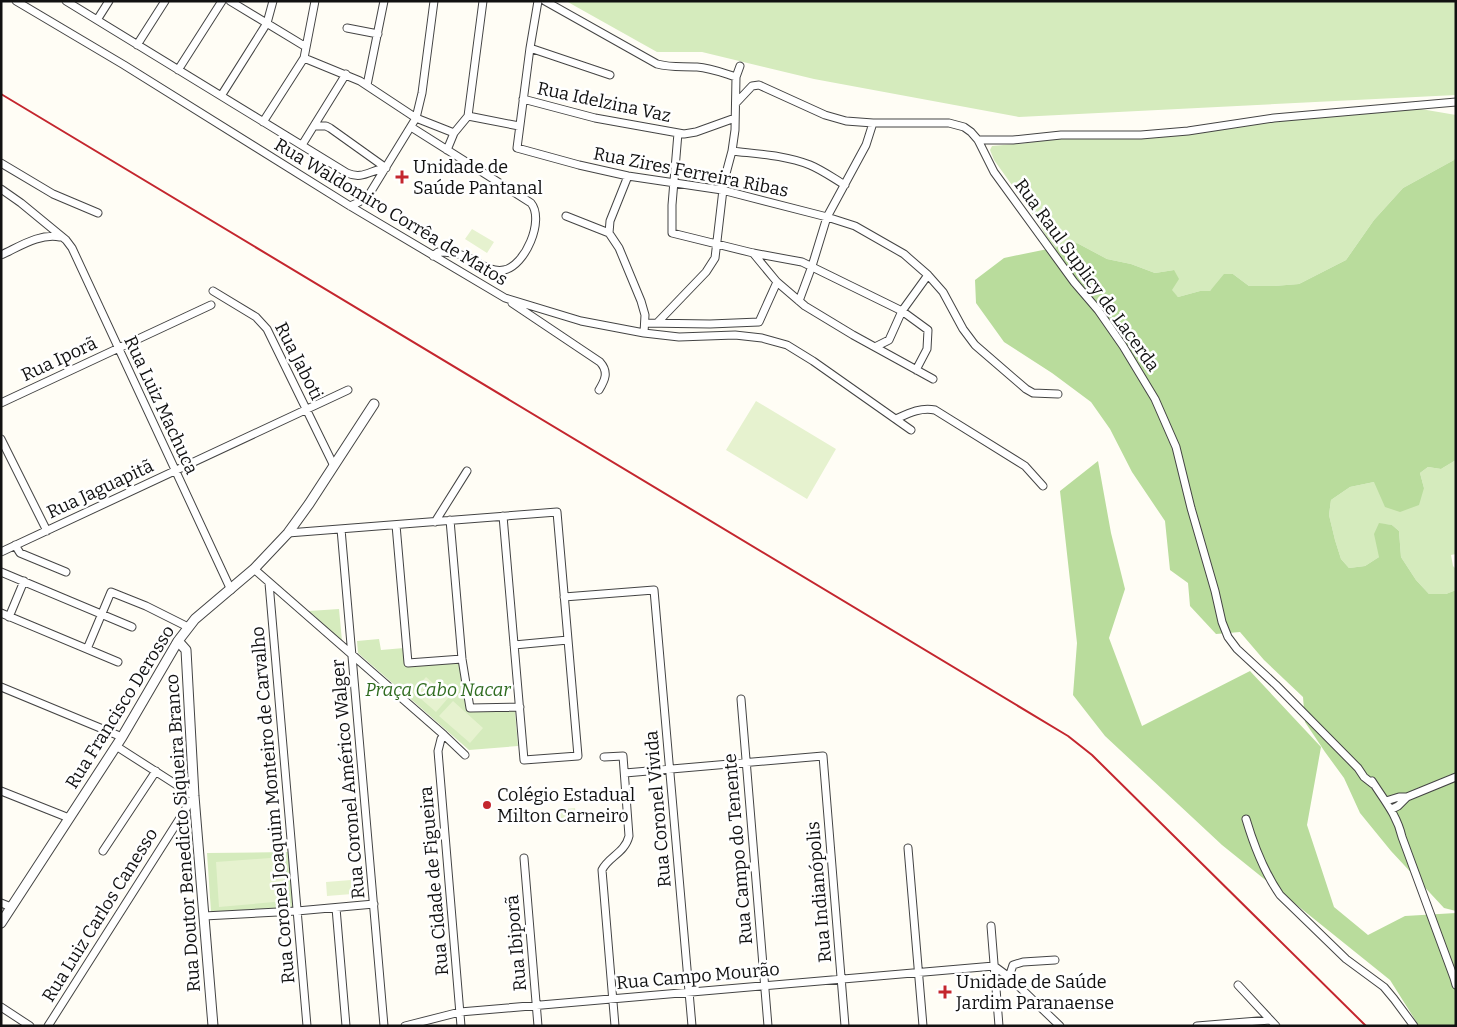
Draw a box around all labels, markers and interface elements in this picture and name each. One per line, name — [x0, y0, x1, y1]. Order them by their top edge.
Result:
street label: Rua Idelzina Vaz — [535, 77, 673, 127]
street label: Rua Waldomiro Corrêa de Matos — [270, 134, 512, 290]
street label: Rua Zires Ferreira Ribas — [592, 142, 790, 202]
place label: Unidade de Saúde Pantanal — [413, 156, 543, 199]
marker: Unidade de Saúde Pantanal — [395, 170, 409, 184]
street label: Rua Raul Suplicy de Lacerda — [1010, 174, 1164, 376]
street label: Rua Jaboti — [270, 318, 328, 404]
street label: Rua Iporã — [18, 332, 100, 386]
street label: Rua Luiz Machuca — [119, 332, 203, 478]
street label: Rua Jaguapitã — [43, 455, 157, 523]
street label: Rua Francisco Derosso — [61, 621, 179, 793]
street label: Rua Coronel Joaquim Monteiro de Carvalho — [246, 625, 300, 985]
street label: Rua Coronel Américo Walger — [327, 658, 369, 900]
street label: Rua Doutor Benedicto Siqueira Branco — [161, 673, 205, 993]
park label: Praça Cabo Nacar — [365, 679, 511, 701]
street label: Rua Coronel Vivida — [640, 730, 676, 888]
street label: Rua Campo do Tenente — [719, 752, 757, 946]
place label: Colégio Estadual Milton Carneiro — [497, 784, 635, 827]
street label: Rua Cidade de Figueira — [415, 785, 453, 977]
marker: Colégio Estadual Milton Carneiro — [481, 799, 493, 811]
street label: Rua Indianópolis — [802, 821, 836, 963]
street label: Rua Luiz Carlos Canesso — [37, 824, 163, 1006]
street label: Rua Ibiporã — [501, 894, 531, 992]
street label: Rua Campo Mourão — [615, 958, 781, 994]
place label: Unidade de Saúde Jardim Paranaense — [955, 971, 1114, 1014]
marker: Unidade de Saúde Jardim Paranaense — [938, 985, 952, 999]

